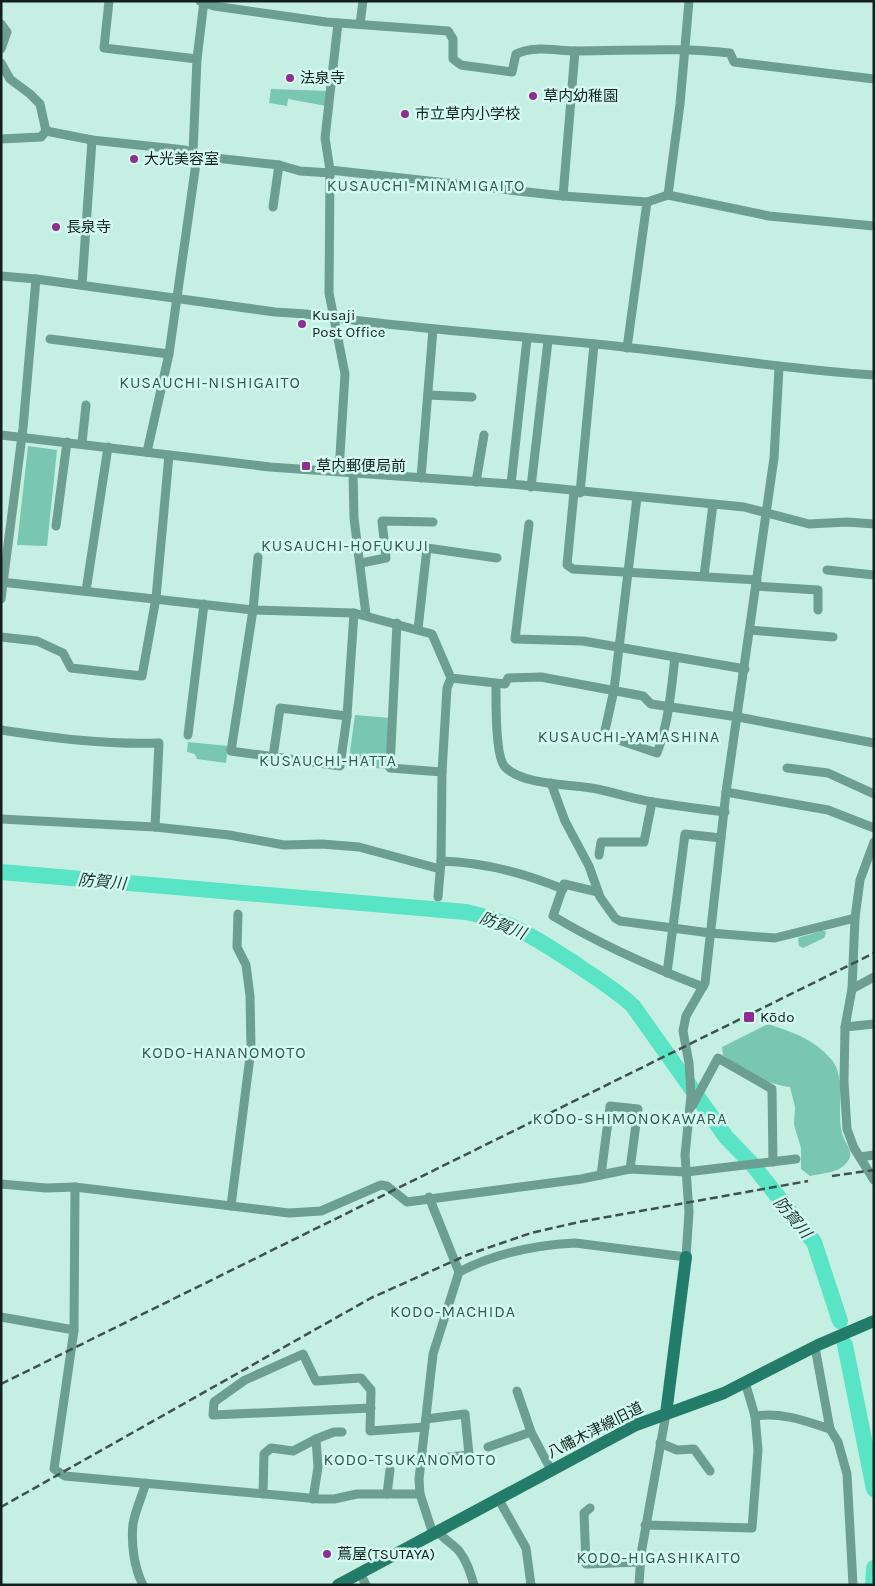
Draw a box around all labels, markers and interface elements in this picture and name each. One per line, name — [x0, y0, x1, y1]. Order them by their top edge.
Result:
place label: 法泉寺 — [300, 69, 345, 87]
marker: 法泉寺 — [284, 72, 296, 84]
place label: 草内幼稚園 — [543, 87, 618, 105]
marker: 草内幼稚園 — [527, 90, 539, 102]
place label: 市立草内小学校 — [415, 105, 520, 123]
marker: 市立草内小学校 — [399, 108, 411, 120]
place label: 大光美容室 — [144, 150, 219, 168]
marker: 大光美容室 — [128, 153, 140, 165]
district label: KUSAUCHI-MINAMIGAITO — [327, 176, 525, 195]
place label: 長泉寺 — [66, 218, 111, 236]
marker: 長泉寺 — [50, 221, 62, 233]
place label: Kusaji Post Office — [312, 306, 385, 341]
marker: Kusaji Post Office — [296, 318, 308, 330]
district label: KUSAUCHI-NISHIGAITO — [119, 373, 301, 392]
place label: 草内郵便局前 — [316, 457, 406, 475]
marker: 草内郵便局前 — [300, 460, 312, 472]
district label: KUSAUCHI-HOFUKUJI — [261, 536, 429, 555]
district label: KUSAUCHI-YAMASHINA — [538, 727, 720, 746]
district label: KUSAUCHI-HATTA — [259, 751, 397, 770]
water label: 防賀川 — [77, 870, 129, 893]
water label: 防賀川 — [477, 908, 530, 944]
place label: Kōdo — [760, 1008, 794, 1026]
marker: Kōdo — [742, 1010, 756, 1024]
district label: KODO-HANANOMOTO — [141, 1043, 307, 1062]
district label: KODO-SHIMONOKAWARA — [533, 1109, 727, 1128]
water label: 防賀川 — [770, 1193, 817, 1243]
district label: KODO-MACHIDA — [390, 1302, 516, 1321]
street label: 八幡木津線旧道 — [544, 1398, 646, 1462]
district label: KODO-TSUKANOMOTO — [323, 1450, 497, 1469]
place label: 蔦屋(TSUTAYA) — [337, 1545, 435, 1563]
marker: 蔦屋(TSUTAYA) — [321, 1548, 333, 1560]
district label: KODO-HIGASHIKAITO — [577, 1548, 741, 1567]

